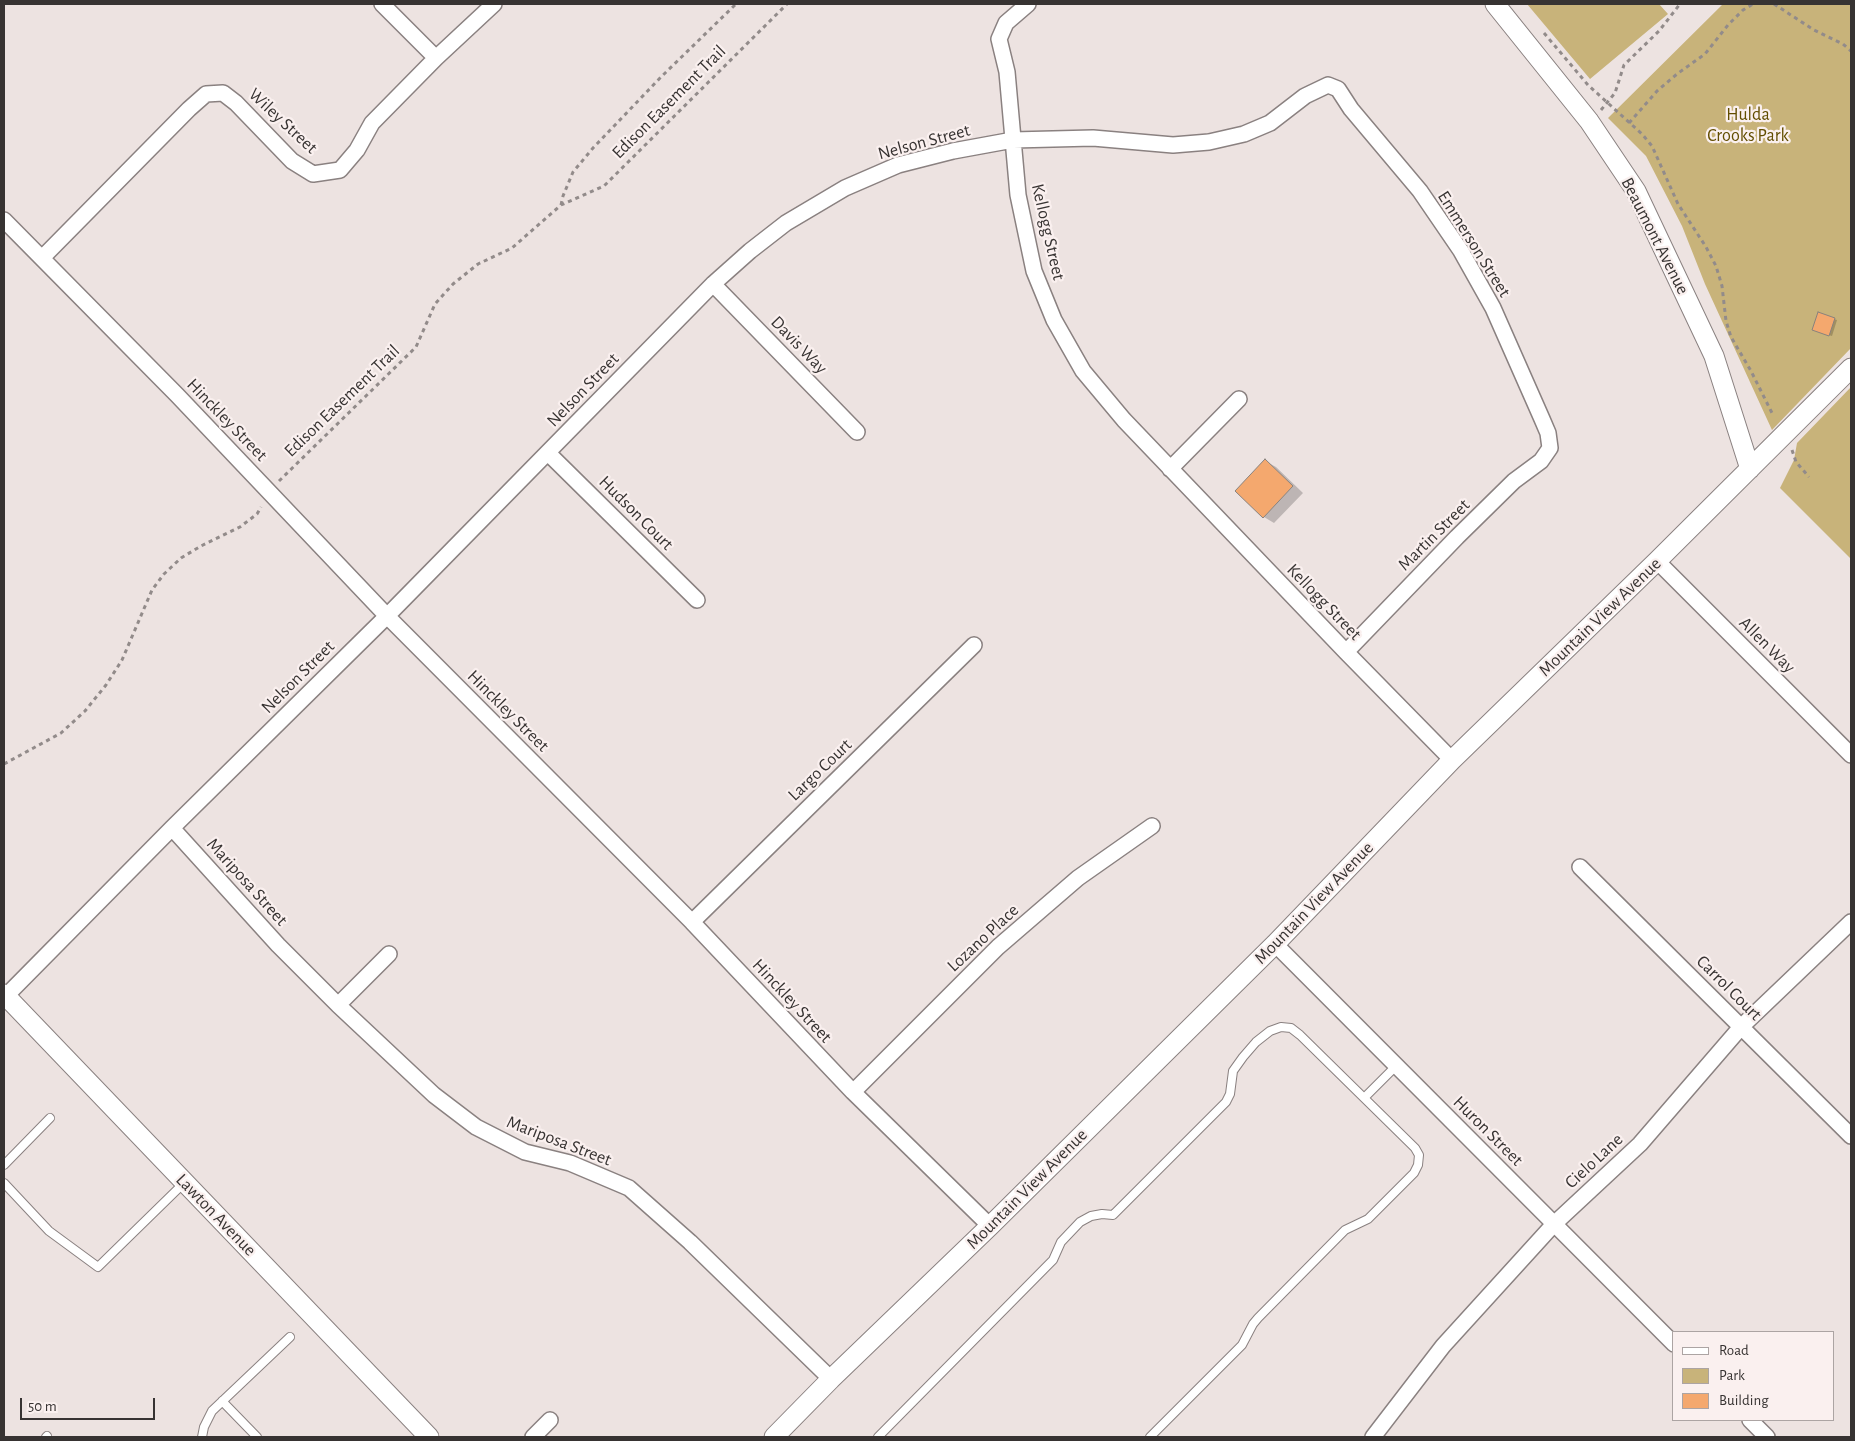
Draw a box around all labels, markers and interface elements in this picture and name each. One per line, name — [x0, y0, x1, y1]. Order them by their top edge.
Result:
street label: Edison Easement Trail — [608, 41, 730, 163]
street label: Wiley Street — [244, 84, 322, 158]
park label: Hulda Crooks Park — [1707, 104, 1789, 146]
street label: Nelson Street — [876, 119, 972, 165]
street label: Beaumont Avenue — [1616, 174, 1694, 298]
street label: Kellogg Street — [1026, 182, 1070, 282]
street label: Emmerson Street — [1433, 187, 1515, 301]
street label: Davis Way — [766, 312, 832, 378]
street label: Edison Easement Trail — [280, 340, 404, 462]
street label: Nelson Street — [542, 348, 624, 432]
street label: Hinckley Street — [182, 374, 272, 466]
street label: Hudson Court — [594, 471, 678, 555]
street label: Martin Street — [1394, 495, 1474, 575]
street label: Mountain View Avenue — [1534, 553, 1666, 681]
street label: Kellogg Street — [1282, 559, 1366, 645]
street label: Allen Way — [1734, 612, 1800, 678]
street label: Nelson Street — [257, 636, 339, 718]
street label: Hinckley Street — [463, 666, 553, 756]
street label: Largo Court — [784, 734, 856, 806]
street label: Mariposa Street — [202, 834, 292, 930]
street label: Mountain View Avenue — [1250, 837, 1378, 969]
street label: Lozano Place — [943, 899, 1023, 977]
street label: Carrol Court — [1692, 951, 1766, 1025]
street label: Hinckley Street — [748, 955, 836, 1047]
street label: Huron Street — [1448, 1091, 1528, 1171]
street label: Mariposa Street — [503, 1111, 615, 1171]
street label: Mountain View Avenue — [962, 1124, 1092, 1254]
street label: Cielo Lane — [1560, 1129, 1628, 1193]
street label: Lawton Avenue — [171, 1169, 261, 1261]
legend — [1672, 1331, 1835, 1421]
text: Road — [1719, 1343, 1749, 1358]
text: Park — [1719, 1368, 1745, 1383]
scale bar — [22, 1388, 158, 1420]
text: Building — [1719, 1393, 1769, 1408]
text: 50 m — [28, 1399, 57, 1414]

